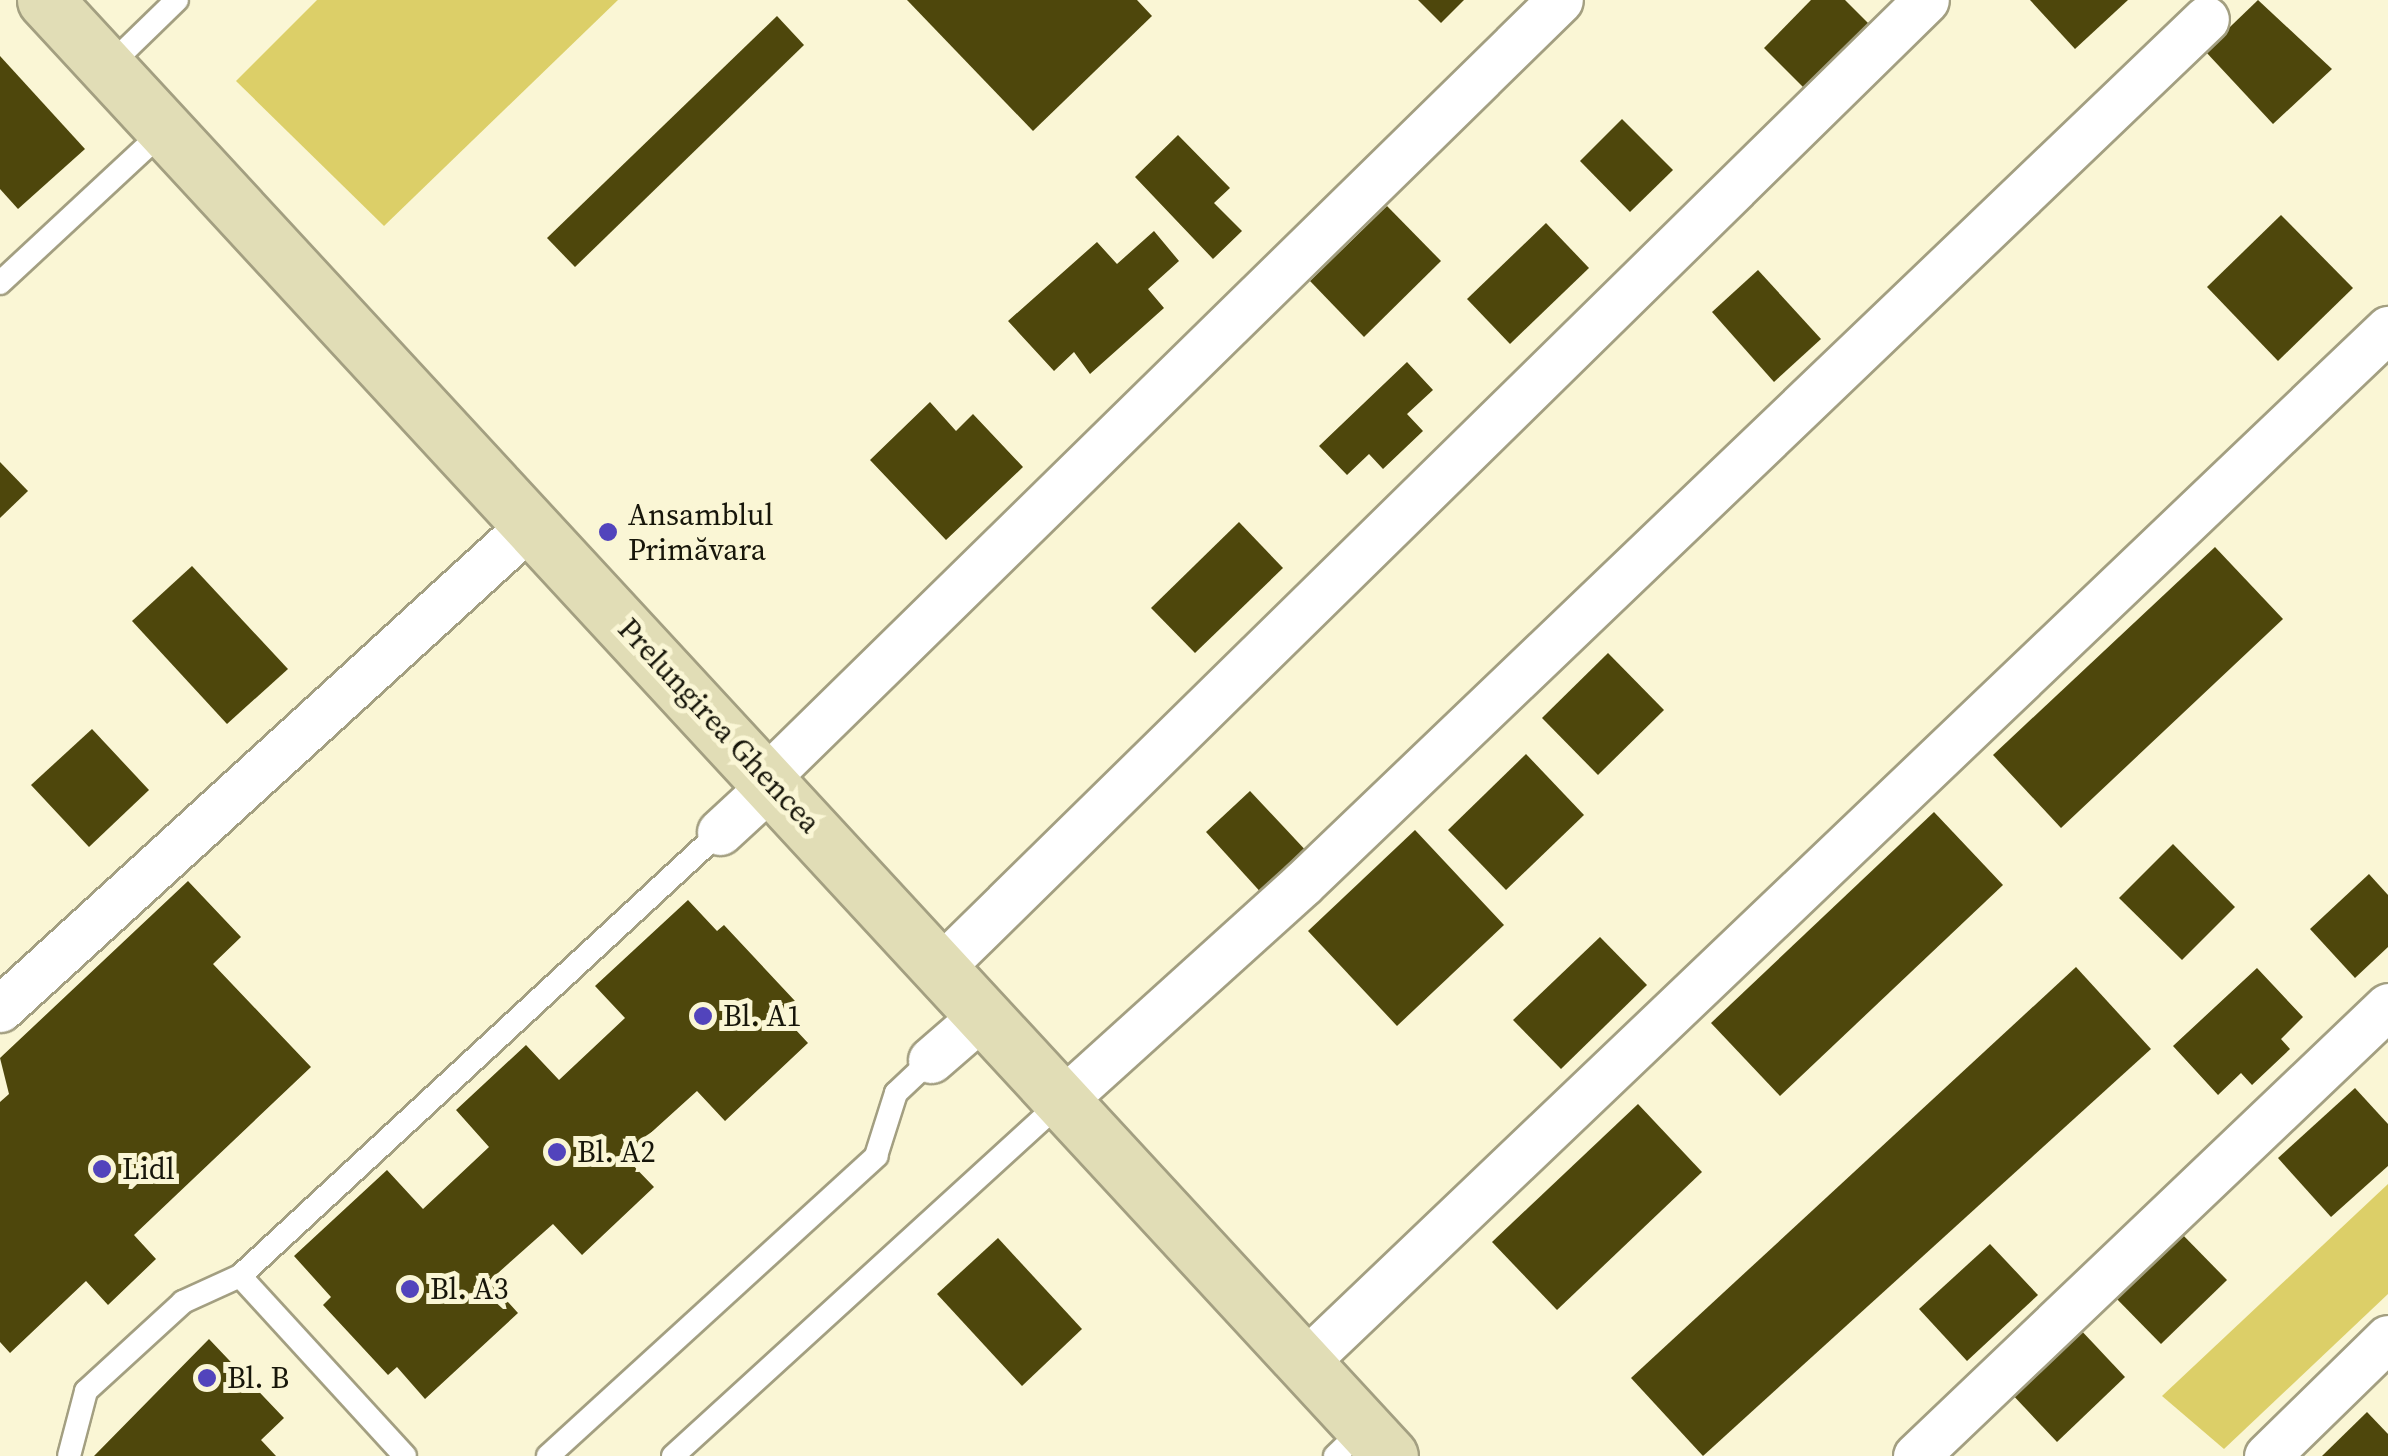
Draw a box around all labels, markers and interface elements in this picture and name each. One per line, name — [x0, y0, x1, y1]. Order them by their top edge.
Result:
place label: Ansamblul Primăvara — [628, 497, 773, 568]
marker: Ansamblul Primăvara — [597, 521, 619, 543]
street label: Prelungirea Ghencea — [610, 611, 828, 841]
place label: Bl. A1 — [723, 998, 801, 1034]
marker: Bl. A1 — [692, 1005, 714, 1027]
place label: Bl. A2 — [577, 1134, 655, 1170]
marker: Bl. A2 — [546, 1141, 568, 1163]
place label: Lidl — [122, 1151, 175, 1187]
marker: Lidl — [91, 1158, 113, 1180]
place label: Bl. A3 — [430, 1271, 508, 1307]
marker: Bl. A3 — [399, 1278, 421, 1300]
place label: Bl. B — [227, 1360, 289, 1396]
marker: Bl. B — [196, 1367, 218, 1389]

